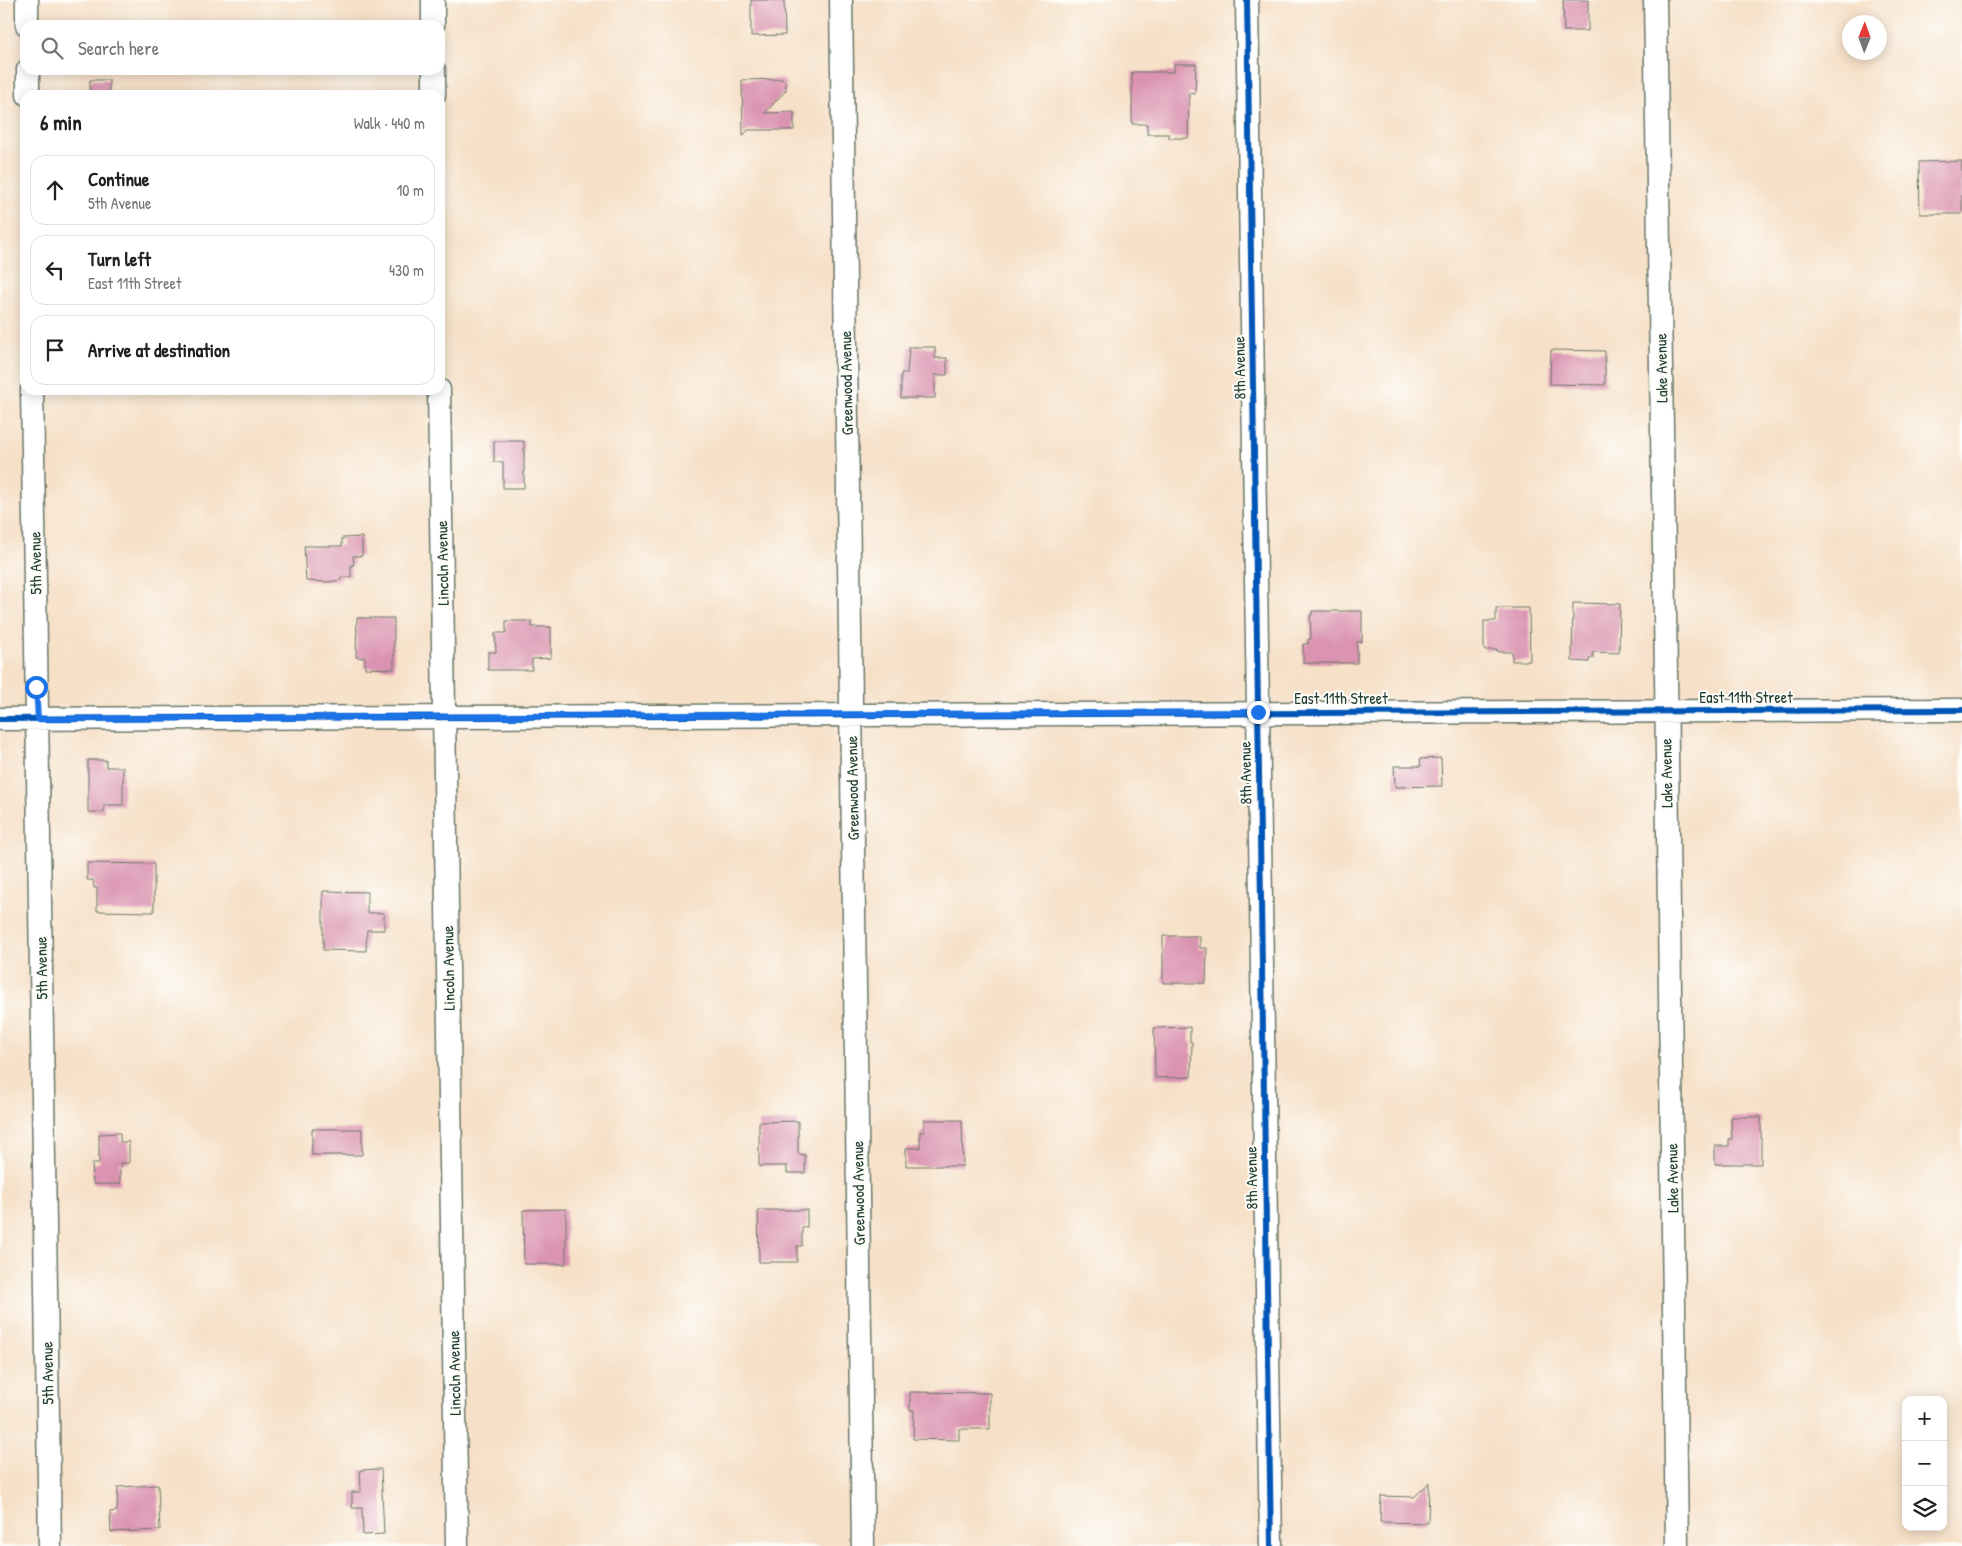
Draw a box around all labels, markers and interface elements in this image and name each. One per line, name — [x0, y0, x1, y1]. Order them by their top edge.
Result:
north arrow — [1842, 15, 1887, 60]
search box — [20, 20, 445, 75]
icon: search — [38, 34, 66, 62]
text: Search here — [78, 35, 159, 61]
text: 6 min — [40, 108, 82, 137]
text: Walk · 440 m — [354, 112, 425, 134]
text: Continue — [88, 166, 149, 192]
icon: ahead — [41, 176, 69, 204]
text: 10 m — [396, 179, 424, 201]
text: 5th Avenue — [88, 192, 151, 214]
text: Turn left — [88, 246, 151, 272]
icon: left — [41, 256, 69, 284]
text: 430 m — [389, 259, 424, 281]
text: East 11th Street — [88, 272, 181, 294]
street label: Greenwood Avenue — [834, 330, 858, 435]
street label: Lake Avenue — [1649, 332, 1673, 403]
street label: 8th Avenue — [1227, 335, 1251, 400]
icon: arrive — [41, 336, 69, 364]
text: Arrive at destination — [88, 337, 230, 363]
street label: Lincoln Avenue — [430, 520, 454, 606]
street label: 5th Avenue — [23, 531, 47, 595]
route start — [25, 676, 48, 699]
street label: East 11th Street — [1699, 686, 1793, 708]
street label: East 11th Street — [1294, 687, 1388, 709]
route end — [1247, 701, 1270, 724]
street label: Greenwood Avenue — [840, 735, 864, 840]
street label: Lake Avenue — [1654, 737, 1678, 808]
street label: 8th Avenue — [1233, 740, 1257, 805]
street label: Lincoln Avenue — [436, 925, 460, 1011]
street label: 5th Avenue — [29, 936, 53, 1000]
street label: Greenwood Avenue — [846, 1140, 870, 1245]
street label: Lake Avenue — [1660, 1142, 1684, 1213]
street label: 8th Avenue — [1239, 1145, 1263, 1210]
street label: Lincoln Avenue — [442, 1330, 466, 1416]
street label: 5th Avenue — [35, 1341, 59, 1405]
map controls — [1902, 1396, 1947, 1531]
button: + — [1902, 1396, 1947, 1441]
button: − — [1902, 1441, 1947, 1486]
button: layers — [1902, 1486, 1947, 1531]

